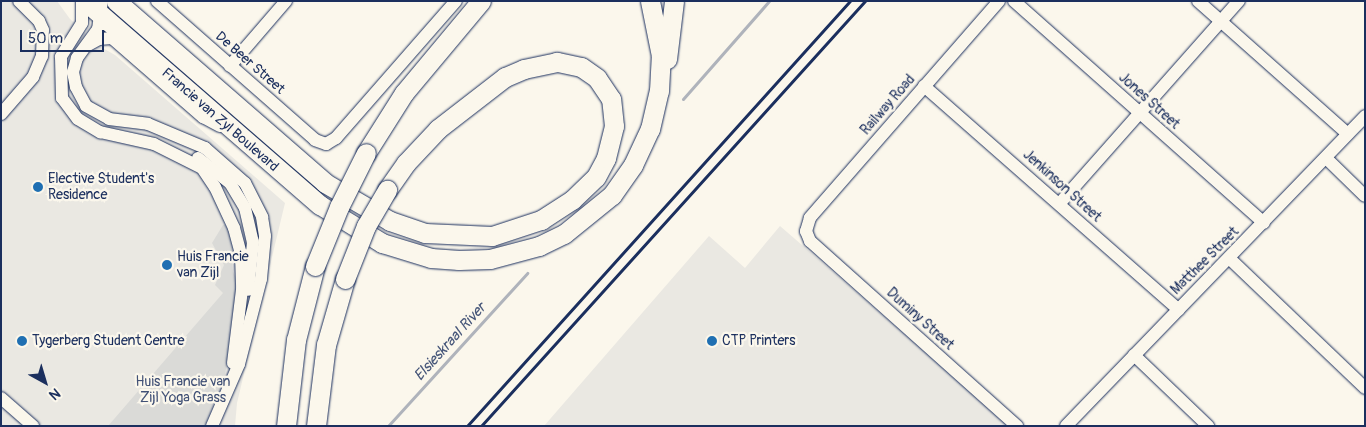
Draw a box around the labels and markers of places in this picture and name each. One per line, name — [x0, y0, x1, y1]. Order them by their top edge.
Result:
place label: Elective Student's Residence — [48, 171, 154, 203]
marker: Elective Student's Residence — [32, 181, 44, 193]
place label: Huis Francie van Zijl — [177, 249, 249, 282]
marker: Huis Francie van Zijl — [161, 259, 173, 271]
place label: Tygerberg Student Centre — [32, 333, 184, 349]
place label: CTP Printers — [722, 333, 796, 349]
marker: Tygerberg Student Centre — [16, 335, 28, 347]
marker: CTP Printers — [706, 335, 718, 347]

